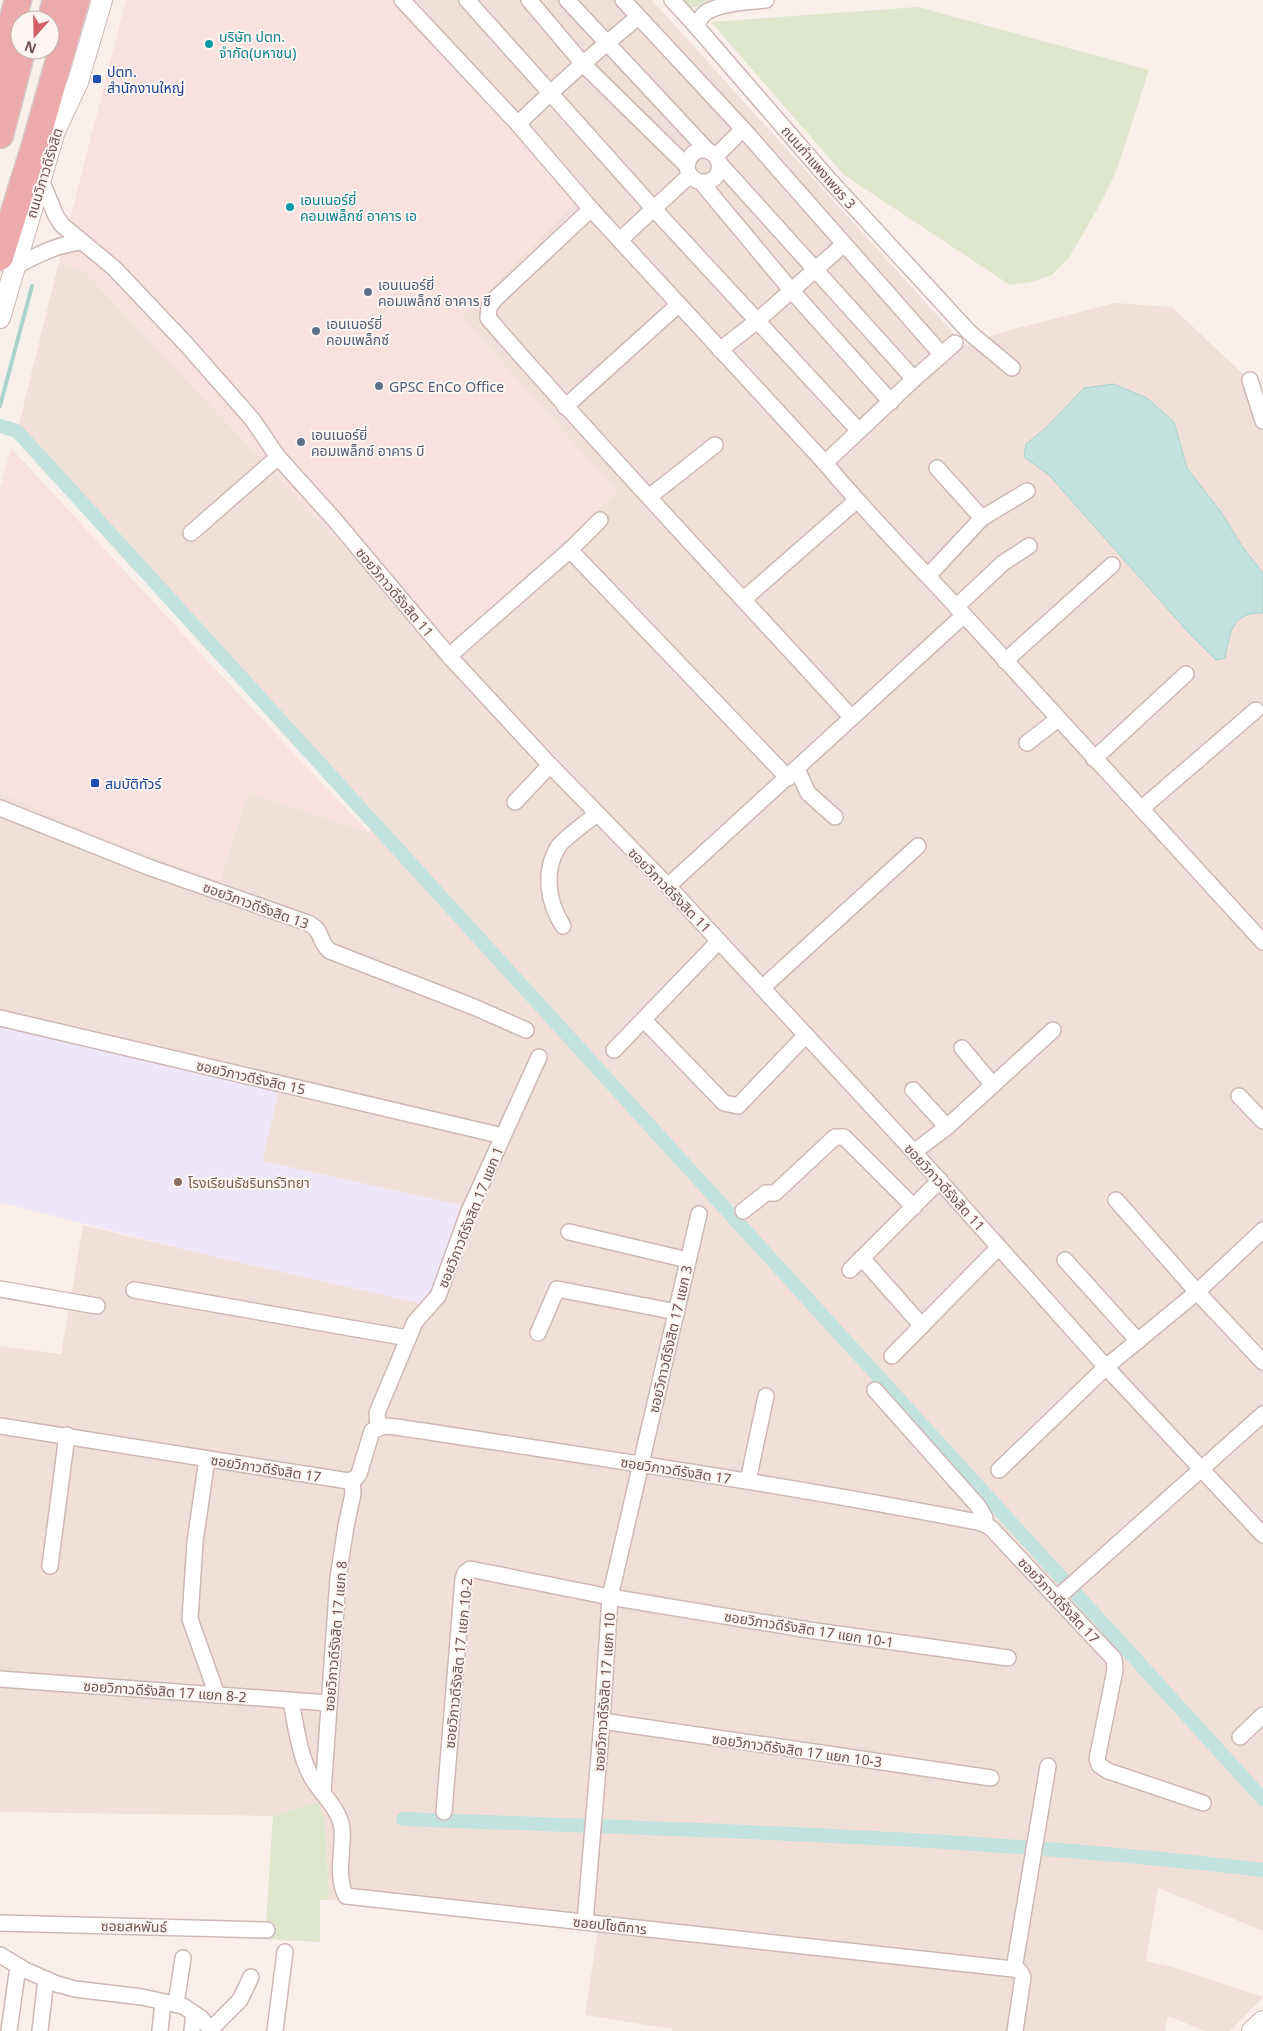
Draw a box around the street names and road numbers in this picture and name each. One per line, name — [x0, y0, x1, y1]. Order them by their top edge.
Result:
street label: ถนนกำแพงเพชร 3 — [778, 121, 860, 213]
street label: ถนนวิภาวดีรังสิต — [21, 126, 67, 220]
street label: ซอยวิภาวดีรังสิต 11 — [352, 543, 438, 641]
street label: ซอยวิภาวดีรังสิต 11 — [624, 843, 716, 937]
street label: ซอยวิภาวดีรังสิต 13 — [200, 877, 312, 933]
street label: ซอยวิภาวดีรังสิต 15 — [194, 1055, 308, 1099]
street label: ซอยวิภาวดีรังสิต 11 — [901, 1139, 989, 1235]
street label: ซอยวิภาวดีรังสิต 17 แยก 1 — [433, 1143, 507, 1291]
street label: ซอยวิภาวดีรังสิต 17 แยก 3 — [644, 1263, 696, 1415]
street label: ซอยวิภาวดีรังสิต 17 — [209, 1450, 323, 1486]
street label: ซอยวิภาวดีรังสิต 17 — [619, 1452, 733, 1488]
street label: ซอยวิภาวดีรังสิต 17 — [1014, 1553, 1104, 1647]
street label: ซอยวิภาวดีรังสิต 17 แยก 8 — [319, 1560, 351, 1712]
street label: ซอยวิภาวดีรังสิต 17 แยก 10-2 — [440, 1577, 476, 1749]
street label: ซอยวิภาวดีรังสิต 17 แยก 10-1 — [723, 1606, 895, 1652]
street label: ซอยวิภาวดีรังสิต 17 แยก 10 — [589, 1612, 619, 1772]
street label: ซอยวิภาวดีรังสิต 17 แยก 8-2 — [83, 1676, 247, 1706]
street label: ซอยวิภาวดีรังสิต 17 แยก 10-3 — [711, 1729, 883, 1771]
street label: ซอยปโชติการ — [572, 1912, 648, 1938]
street label: ซอยสหพันธ์ — [101, 1916, 168, 1936]

